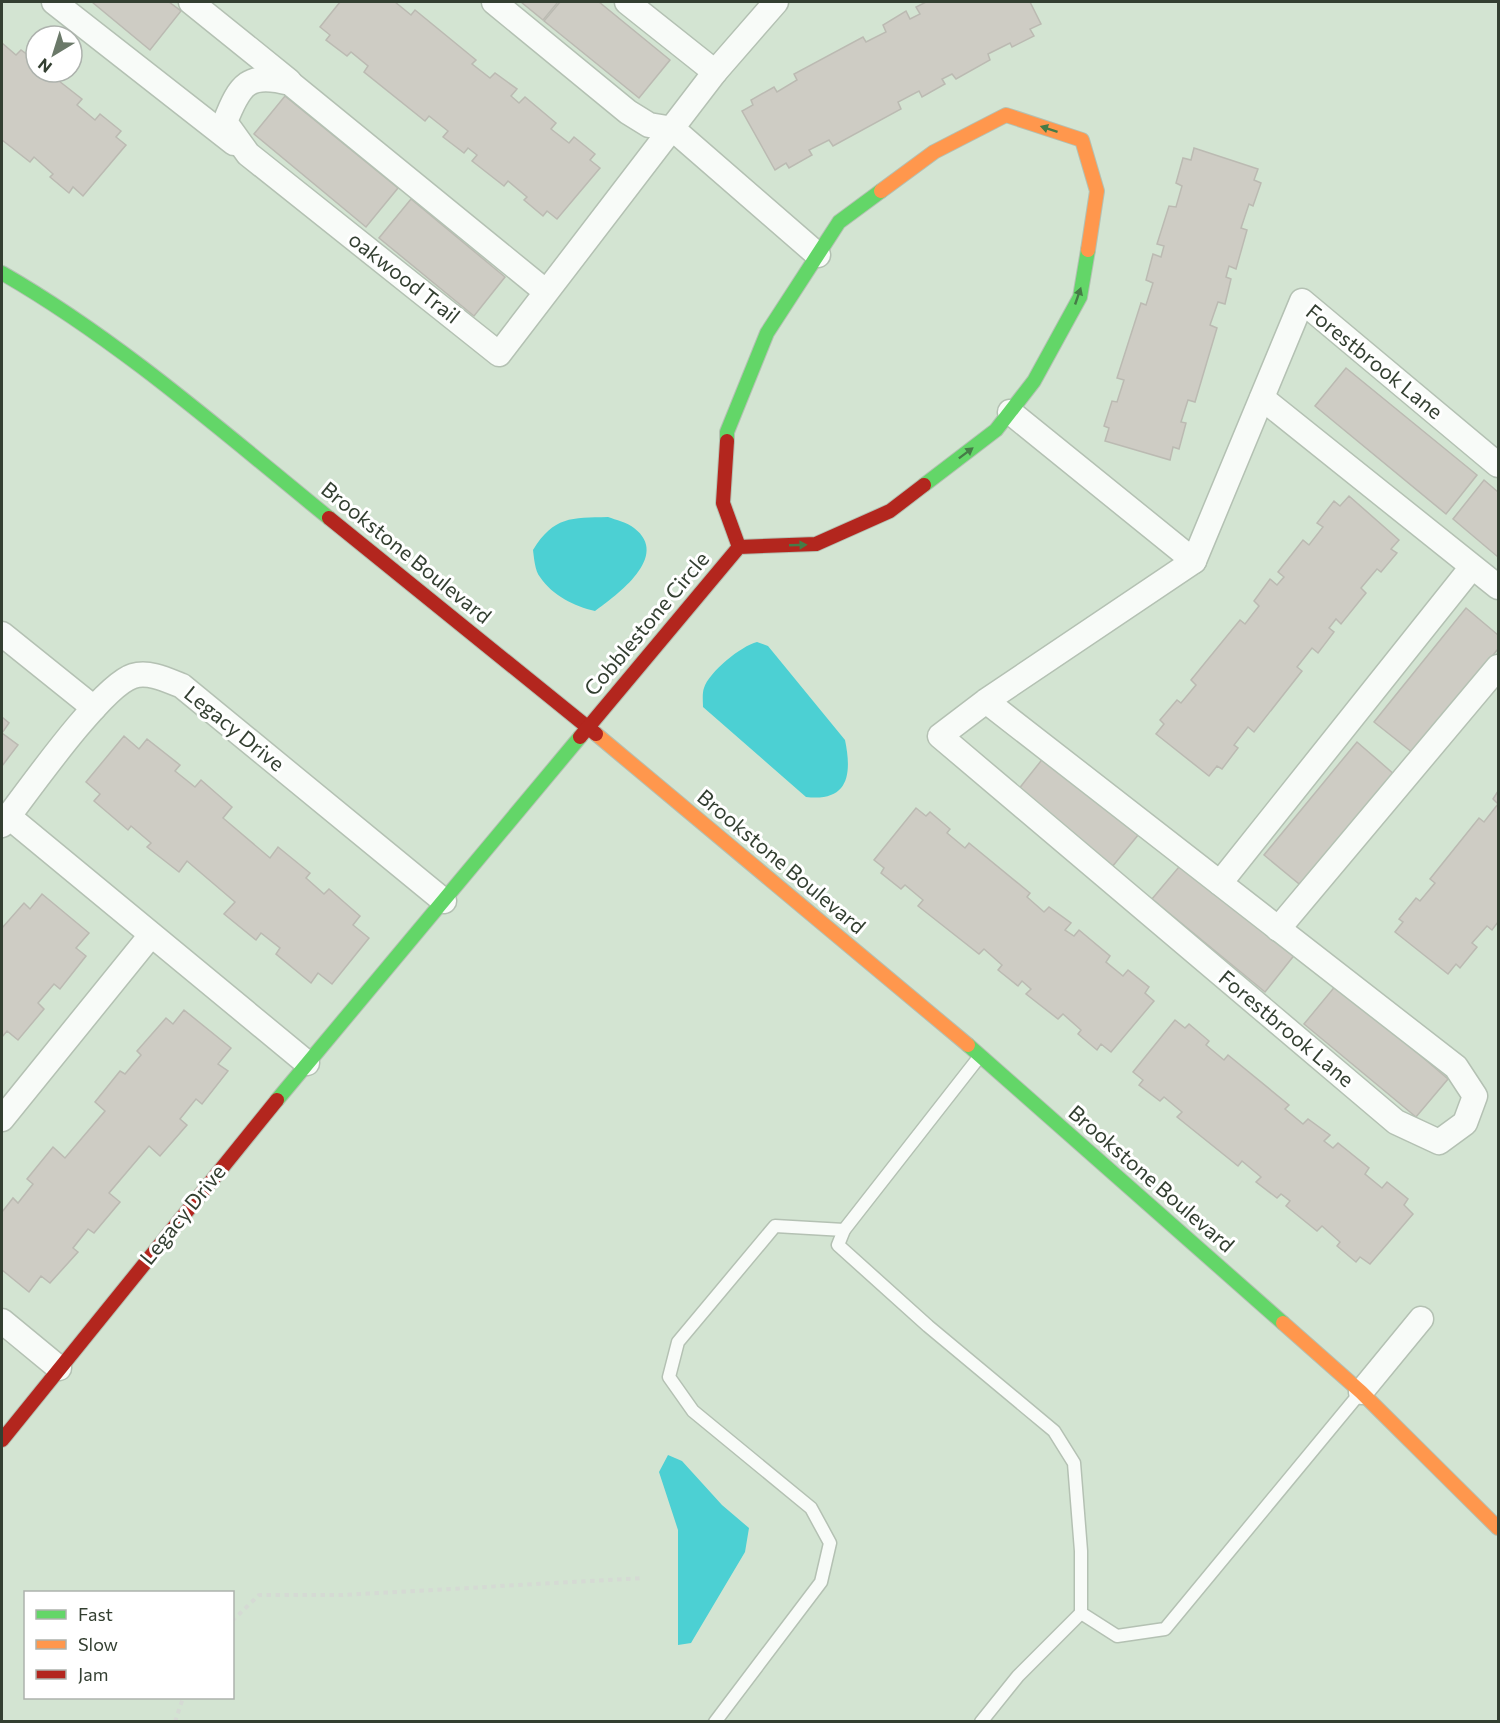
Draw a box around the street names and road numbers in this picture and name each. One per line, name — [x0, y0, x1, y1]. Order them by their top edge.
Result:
street label: oakwood Trail — [344, 226, 465, 328]
street label: Forestbrook Lane — [1302, 298, 1448, 424]
street label: Brookstone Boulevard — [317, 476, 497, 628]
street label: Cobblestone Circle — [578, 546, 713, 700]
street label: Legacy Drive — [180, 680, 290, 776]
street label: Brookstone Boulevard — [693, 783, 871, 938]
street label: Forestbrook Lane — [1214, 964, 1360, 1092]
street label: Brookstone Boulevard — [1064, 1099, 1240, 1257]
street label: Legacy Drive — [134, 1159, 230, 1269]

